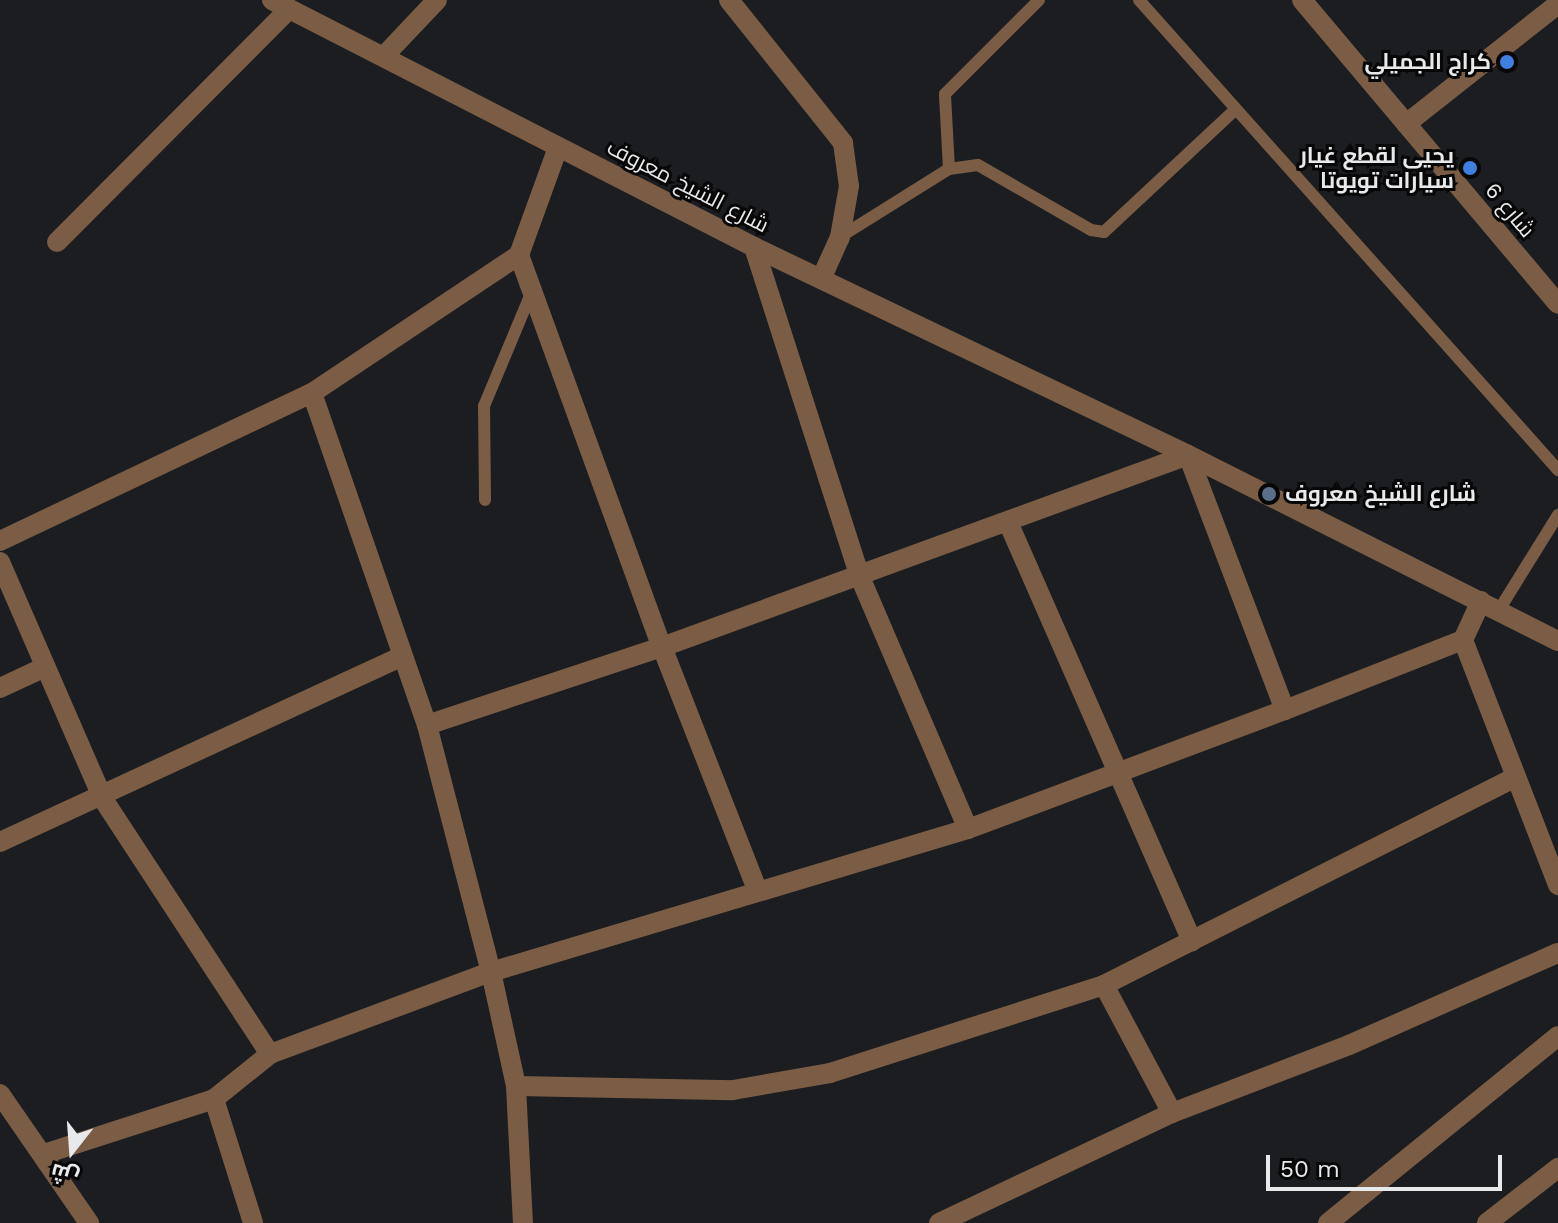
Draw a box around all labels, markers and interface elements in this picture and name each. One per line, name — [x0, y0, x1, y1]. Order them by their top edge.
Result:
place label: كراج الجميلي — [1365, 49, 1491, 75]
marker: كراج الجميلي — [1498, 53, 1516, 71]
street label: شارع الشيخ معروف — [603, 134, 773, 238]
place label: يحيى لقطع غيار سيارات تويوتا — [1300, 142, 1454, 194]
marker: يحيى لقطع غيار سيارات تويوتا — [1461, 159, 1479, 177]
street label: شارع 6 — [1479, 177, 1541, 243]
place label: شارع الشيخ معروف — [1285, 481, 1476, 507]
marker: شارع الشيخ معروف — [1260, 485, 1278, 503]
north arrow — [32, 1111, 112, 1191]
scale bar — [1270, 1139, 1506, 1189]
text: 50 m — [1280, 1155, 1340, 1183]
text: ش — [48, 1158, 82, 1191]

